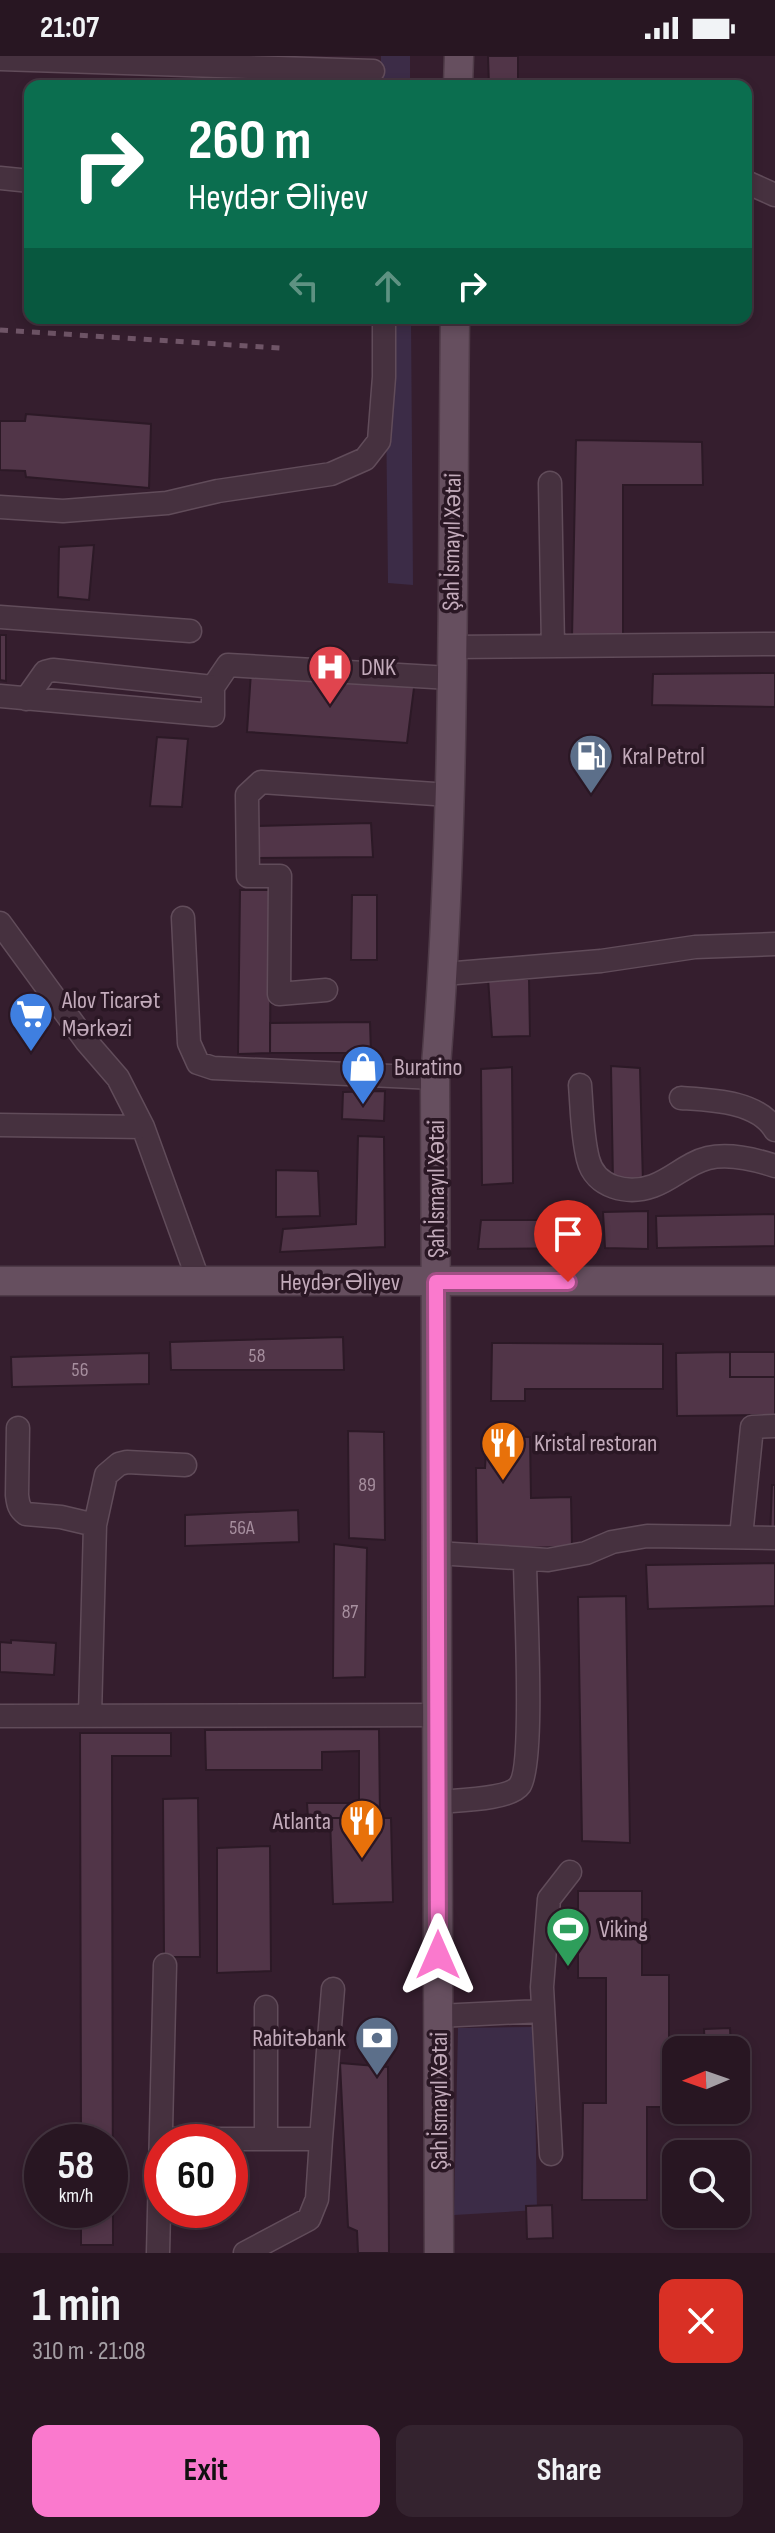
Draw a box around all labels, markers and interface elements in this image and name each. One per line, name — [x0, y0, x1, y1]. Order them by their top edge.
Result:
text: 21:07 — [40, 10, 99, 46]
text: 260 m — [188, 108, 311, 175]
icon: right — [56, 112, 160, 216]
text: Heydər Əliyev — [188, 177, 368, 220]
icon: left — [282, 264, 326, 308]
icon: ahead — [366, 264, 410, 308]
icon: right — [450, 264, 494, 308]
street label: Şah İsmayıl Xətai — [436, 473, 468, 611]
hospital icon: DNK — [306, 643, 354, 706]
place label: DNK — [361, 653, 396, 682]
fuel station icon: Kral Petrol — [567, 732, 615, 795]
place label: Kral Petrol — [622, 742, 705, 771]
place label: Alov Ticarət Mərkəzi — [61, 986, 160, 1043]
supermarket icon: Alov Ticarət Mərkəzi — [7, 990, 55, 1053]
shop icon: Buratino — [339, 1043, 387, 1106]
place label: Buratino — [394, 1053, 462, 1082]
street label: Şah İsmayıl Xətai — [422, 1120, 451, 1258]
pin — [534, 1200, 602, 1282]
icon: arrive — [546, 1212, 590, 1256]
street label: Heydər Əliyev — [280, 1268, 400, 1297]
house number: 58 — [249, 1344, 265, 1368]
house number: 56 — [72, 1358, 88, 1382]
restaurant icon: Kristal restoran — [479, 1419, 527, 1482]
place label: Kristal restoran — [534, 1429, 657, 1458]
house number: 89 — [358, 1473, 376, 1497]
house number: 56A — [229, 1516, 255, 1540]
house number: 87 — [342, 1600, 358, 1624]
restaurant icon: Atlanta — [338, 1797, 386, 1860]
place label: Atlanta — [272, 1807, 331, 1836]
sports icon: Viking — [544, 1905, 592, 1968]
position arrow — [396, 1913, 480, 1997]
place label: Viking — [599, 1915, 648, 1944]
bank icon: Rabitəbank — [353, 2014, 401, 2077]
place label: Rabitəbank — [252, 2024, 346, 2053]
street label: Şah İsmayıl Xətai — [425, 2032, 454, 2170]
north arrow — [662, 2036, 750, 2124]
map controls — [662, 2036, 750, 2228]
speed limit sign: 60 — [144, 2124, 248, 2228]
button: search — [662, 2140, 750, 2228]
text: 58 — [58, 2142, 94, 2190]
text: km/h — [59, 2184, 93, 2208]
text: 1 min — [32, 2277, 121, 2334]
button: close — [659, 2279, 743, 2363]
text: 310 m · 21:08 — [32, 2336, 146, 2367]
button: Exit — [32, 2425, 380, 2517]
button: Share — [396, 2425, 743, 2517]

